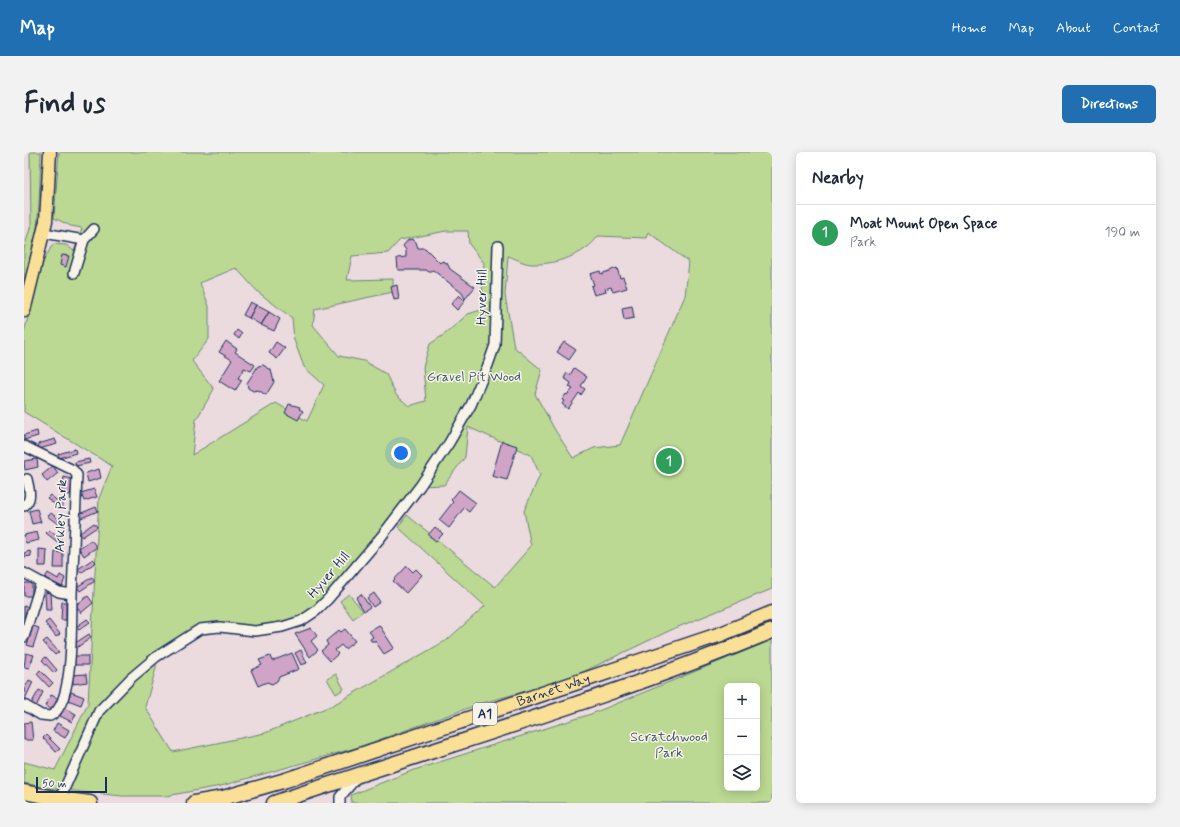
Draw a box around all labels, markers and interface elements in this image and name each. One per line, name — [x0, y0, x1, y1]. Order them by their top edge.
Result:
text: Map — [20, 16, 55, 41]
text: Home — [952, 19, 986, 37]
text: Map — [1008, 19, 1034, 37]
text: About — [1056, 19, 1091, 37]
text: Contact — [1113, 19, 1160, 37]
button: Directions — [1062, 85, 1156, 123]
text: Find us — [24, 86, 105, 123]
text: Nearby — [812, 167, 864, 189]
text: Moat Mount Open Space — [850, 214, 998, 234]
text: 1 — [822, 224, 828, 241]
text: 190 m — [1105, 224, 1140, 241]
text: Park — [850, 234, 876, 251]
street label: Hyver Hill — [473, 269, 491, 325]
park label: Gravel Pit Wood — [427, 368, 521, 386]
your location — [391, 443, 411, 463]
pin: 1 — [656, 446, 682, 476]
street label: Arkley Park — [51, 479, 71, 553]
street label: Hyver Hill — [304, 548, 354, 602]
street label: Barnet Way — [514, 670, 592, 711]
map controls — [724, 683, 760, 791]
button: + — [724, 683, 760, 719]
road number: A1 — [473, 703, 497, 725]
button: − — [724, 719, 760, 755]
park label: Scratchwood Park — [630, 728, 708, 762]
button: layers — [724, 755, 760, 791]
scale bar — [36, 775, 107, 794]
text: 50 m — [42, 777, 67, 791]

